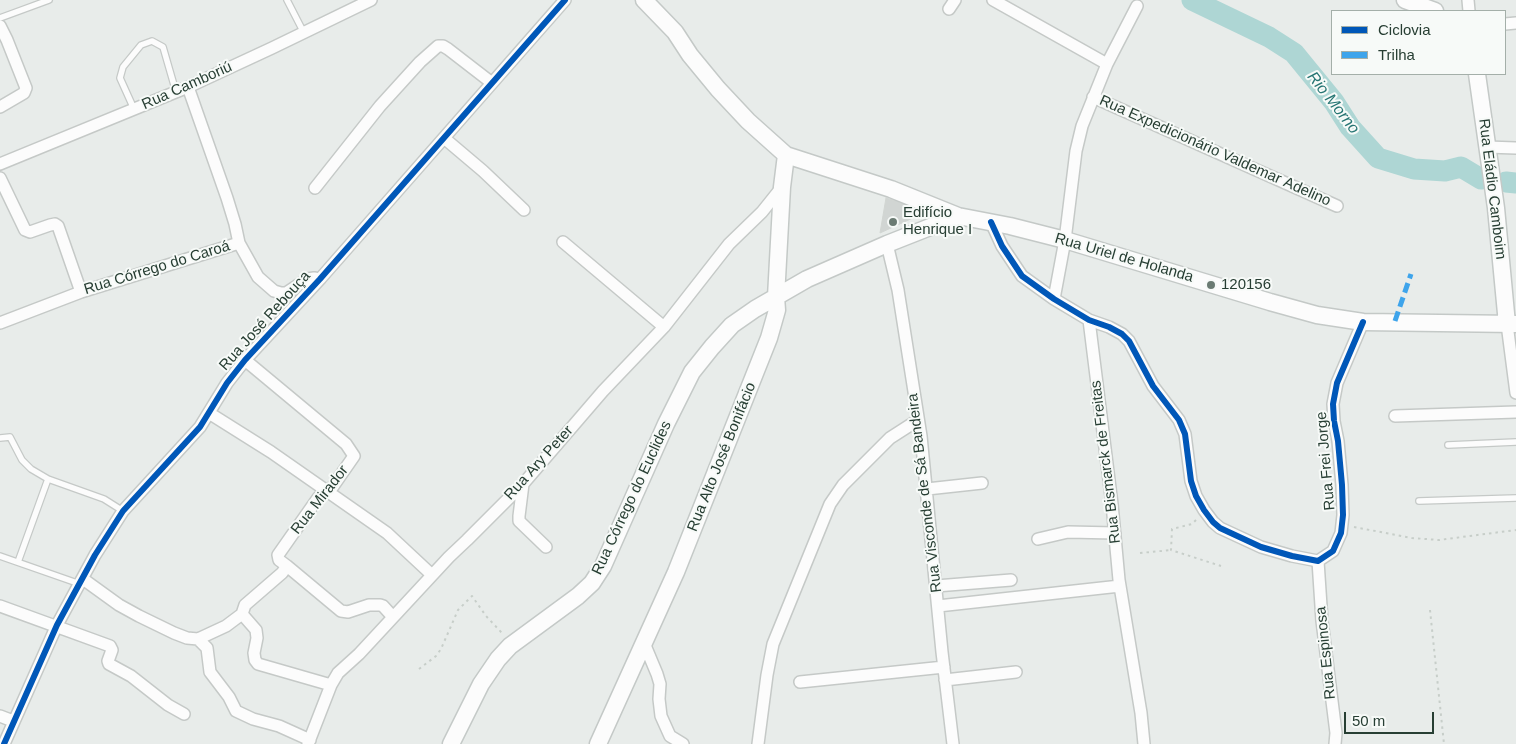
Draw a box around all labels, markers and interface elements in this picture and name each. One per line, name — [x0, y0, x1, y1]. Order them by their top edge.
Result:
legend — [1331, 10, 1506, 75]
text: Ciclovia — [1378, 21, 1431, 38]
text: Trilha — [1378, 46, 1415, 63]
street label: Rua Camboriú — [139, 58, 235, 114]
water label: Rio Morno — [1303, 68, 1363, 138]
street label: Rua Expedicionário Valdemar Adelino — [1096, 92, 1334, 210]
street label: Rua Eládio Camboim — [1474, 118, 1510, 260]
place label: Edifício Henrique I — [903, 204, 972, 239]
marker: Edifício Henrique I — [887, 216, 899, 228]
street label: Rua Uriel de Holanda — [1053, 230, 1195, 286]
street label: Rua Córrego do Caroá — [82, 237, 232, 299]
street label: Rua José Rebouça — [216, 268, 314, 374]
place label: 120156 — [1221, 276, 1271, 294]
marker: 120156 — [1205, 279, 1217, 291]
street label: Rua Bismarck de Freitas — [1087, 379, 1125, 545]
street label: Rua Alto José Bonifácio — [684, 380, 760, 534]
street label: Rua Visconde de Sá Bandeira — [904, 392, 946, 594]
street label: Rua Frei Jorge — [1313, 411, 1339, 511]
street label: Rua Córrego do Euclides — [588, 418, 676, 578]
street label: Rua Ary Peter — [501, 422, 577, 504]
street label: Rua Mirador — [288, 462, 352, 538]
street label: Rua Espinosa — [1312, 606, 1340, 700]
scale bar — [1346, 702, 1436, 734]
text: 50 m — [1352, 712, 1385, 729]

